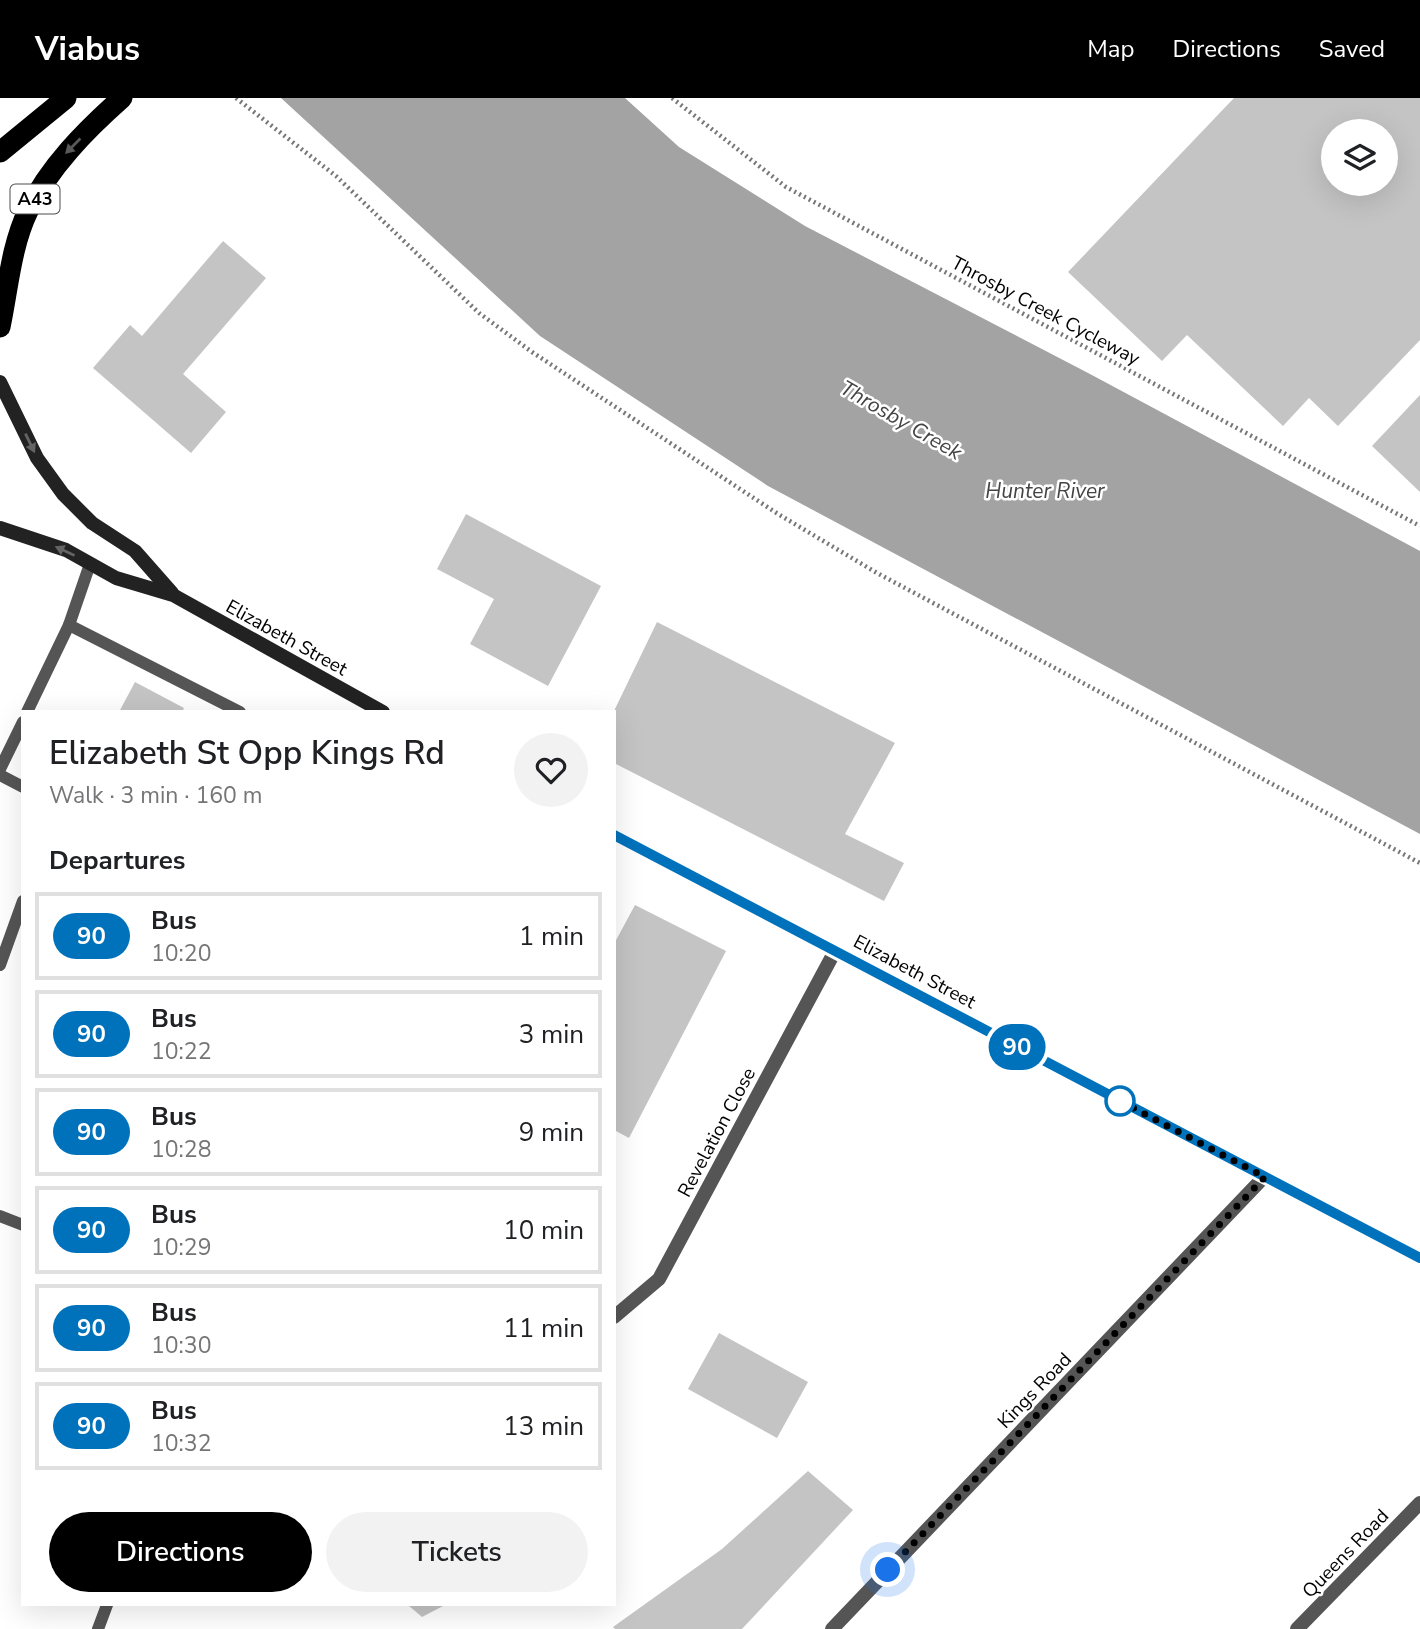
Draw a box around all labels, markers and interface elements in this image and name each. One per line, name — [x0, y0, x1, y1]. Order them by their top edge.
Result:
text: Viabus — [35, 27, 140, 72]
text: Map — [1087, 33, 1134, 65]
text: Directions — [1172, 33, 1281, 65]
text: Saved — [1319, 33, 1385, 65]
map controls — [1321, 119, 1398, 196]
button: layers — [1321, 119, 1398, 196]
one-way arrow — [66, 137, 82, 154]
road number: A43 — [10, 184, 60, 214]
street label: Throsby Creek Cycleway — [947, 250, 1145, 372]
water label: Throsby Creek — [835, 374, 967, 466]
one-way arrow — [25, 433, 36, 453]
water label: Hunter River — [985, 477, 1105, 505]
one-way arrow — [55, 545, 75, 556]
street label: Elizabeth Street — [221, 594, 352, 682]
text: Elizabeth St Opp Kings Rd — [49, 731, 445, 776]
button: heart — [514, 733, 588, 807]
text: Walk · 3 min · 160 m — [49, 780, 262, 811]
text: Departures — [49, 843, 185, 878]
text: Bus — [151, 903, 197, 938]
text: 1 min — [519, 919, 584, 954]
text: 90 — [77, 920, 106, 952]
street label: Elizabeth Street — [849, 929, 981, 1015]
text: 10:20 — [151, 938, 211, 969]
text: Bus — [151, 1001, 197, 1036]
text: 3 min — [519, 1017, 584, 1052]
text: 90 — [77, 1018, 106, 1050]
line badge: 90 — [986, 1024, 1048, 1070]
text: 90 — [1003, 1031, 1031, 1063]
text: 10:22 — [151, 1036, 211, 1067]
street label: Revelation Close — [672, 1063, 762, 1202]
unlabelled marker — [1105, 1086, 1135, 1116]
text: Bus — [151, 1099, 197, 1134]
text: 9 min — [519, 1115, 584, 1150]
text: 90 — [77, 1116, 106, 1148]
text: 10:28 — [151, 1134, 211, 1165]
text: Bus — [151, 1197, 197, 1232]
text: 10 min — [503, 1213, 584, 1248]
text: 90 — [77, 1214, 106, 1246]
text: 10:29 — [151, 1232, 211, 1263]
text: Bus — [151, 1295, 197, 1330]
text: 11 min — [503, 1311, 584, 1346]
text: 90 — [77, 1312, 106, 1344]
text: 10:30 — [151, 1330, 211, 1361]
street label: Kings Road — [992, 1347, 1078, 1434]
text: Bus — [151, 1393, 197, 1428]
text: 13 min — [503, 1409, 584, 1444]
text: 90 — [77, 1410, 106, 1442]
text: 10:32 — [151, 1428, 211, 1459]
street label: Queens Road — [1297, 1503, 1395, 1604]
button: Directions — [49, 1512, 312, 1592]
button: Tickets — [326, 1512, 588, 1592]
your location — [870, 1552, 905, 1587]

